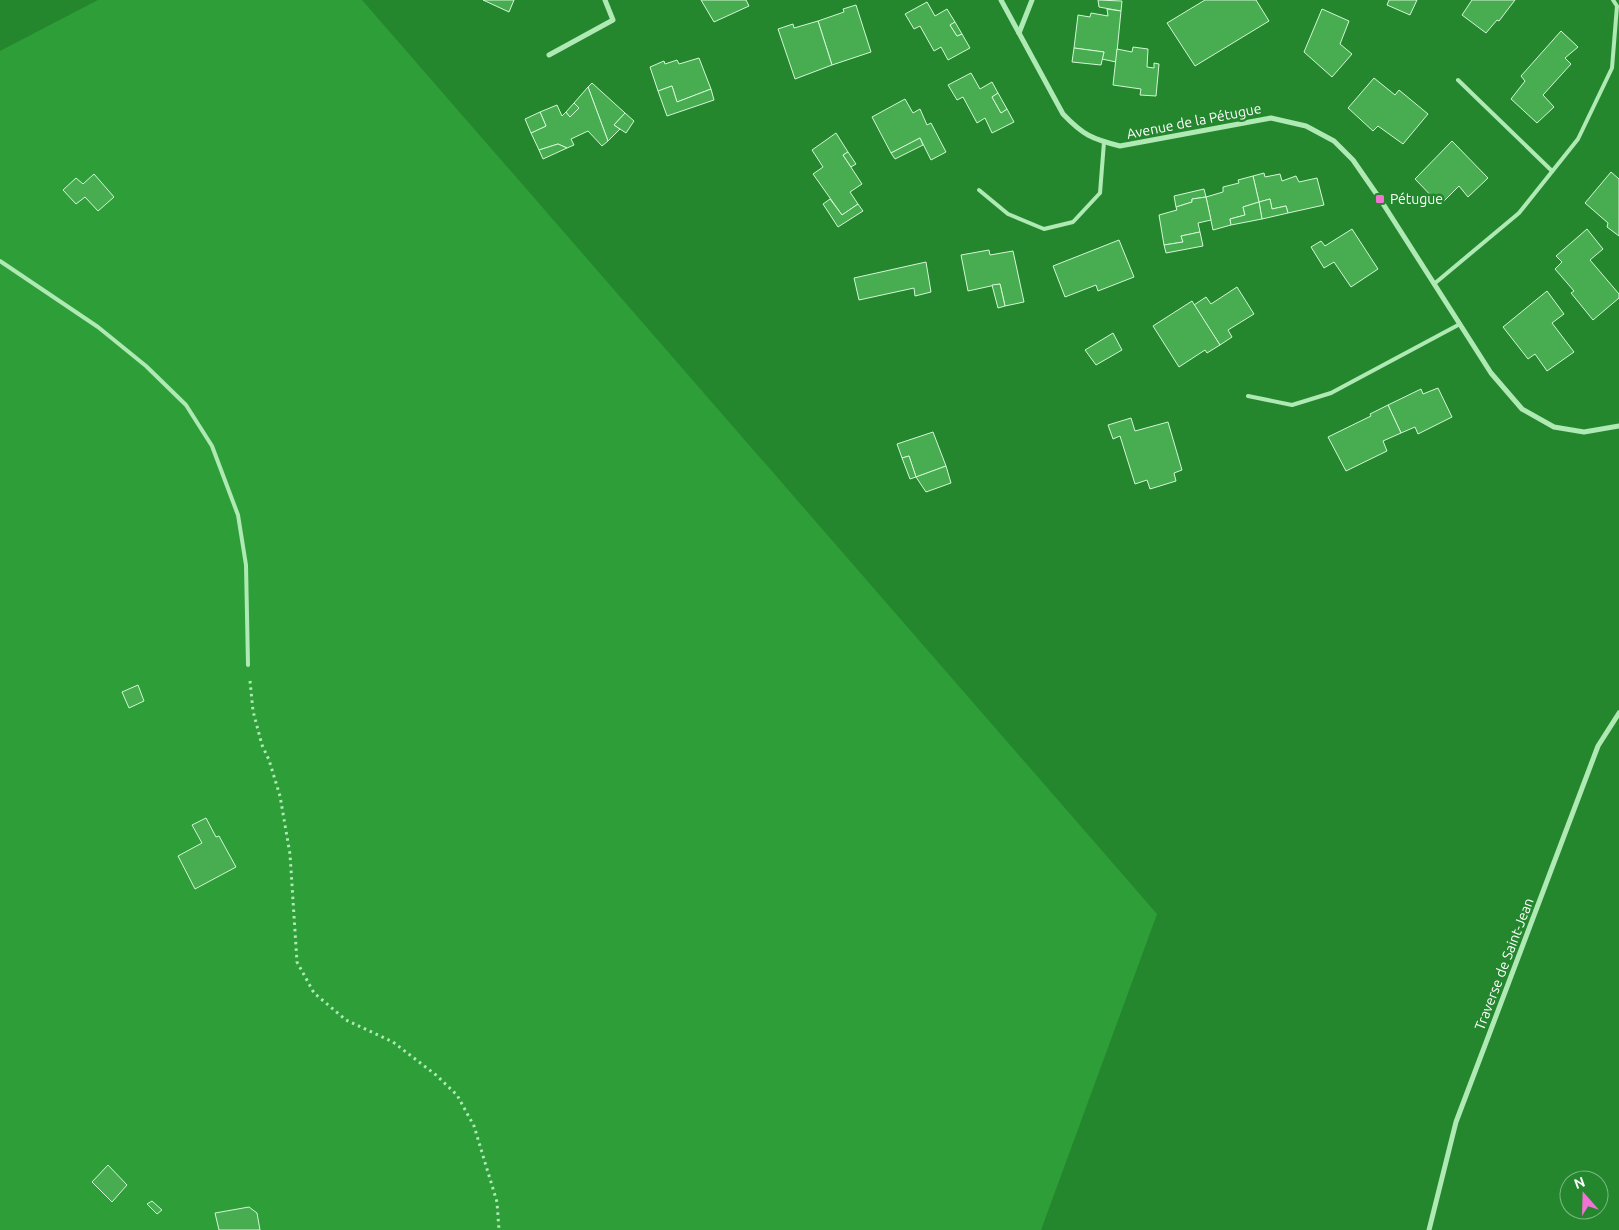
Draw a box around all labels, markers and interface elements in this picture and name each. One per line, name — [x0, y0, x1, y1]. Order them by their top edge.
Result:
street label: Avenue de la Pétugue — [1125, 100, 1263, 142]
place label: Pétugue — [1390, 191, 1443, 207]
marker: Pétugue — [1374, 193, 1386, 205]
street label: Traverse de Saint-Jean — [1471, 896, 1537, 1032]
north arrow — [1559, 1170, 1609, 1220]
text: N — [1572, 1173, 1587, 1192]

